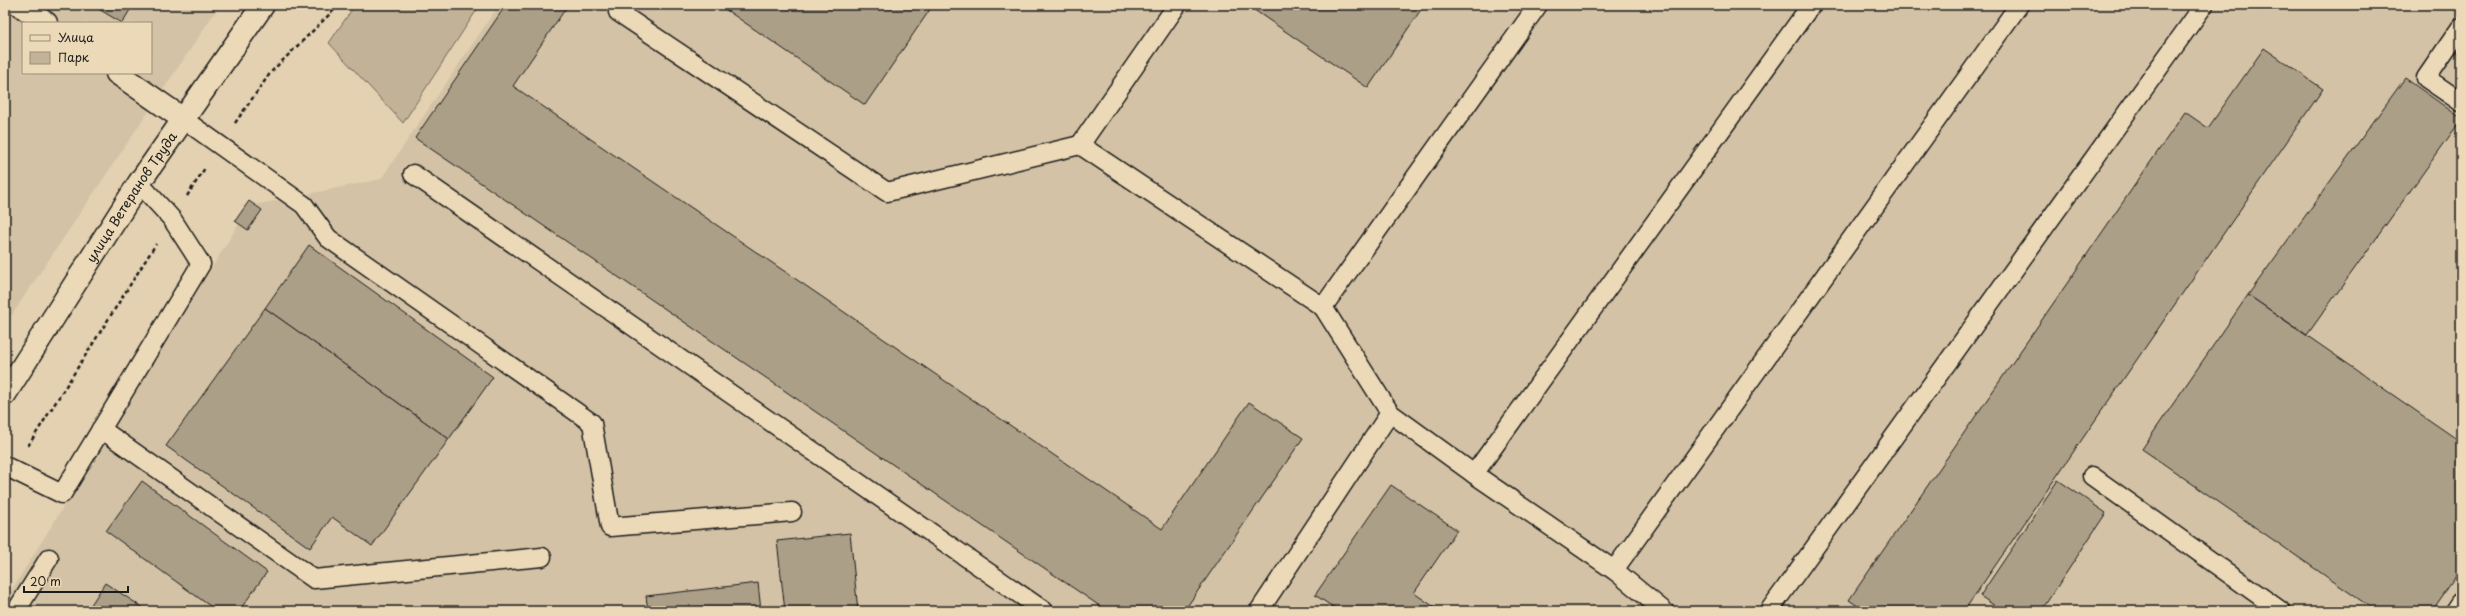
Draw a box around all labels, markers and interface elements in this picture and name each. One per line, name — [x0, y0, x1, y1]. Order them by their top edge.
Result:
legend — [22, 22, 152, 74]
text: Улица — [58, 28, 94, 46]
text: Парк — [58, 48, 90, 66]
street label: улица Ветеранов Труда — [81, 127, 182, 266]
scale bar — [24, 568, 128, 594]
text: 20 m — [30, 572, 61, 590]

